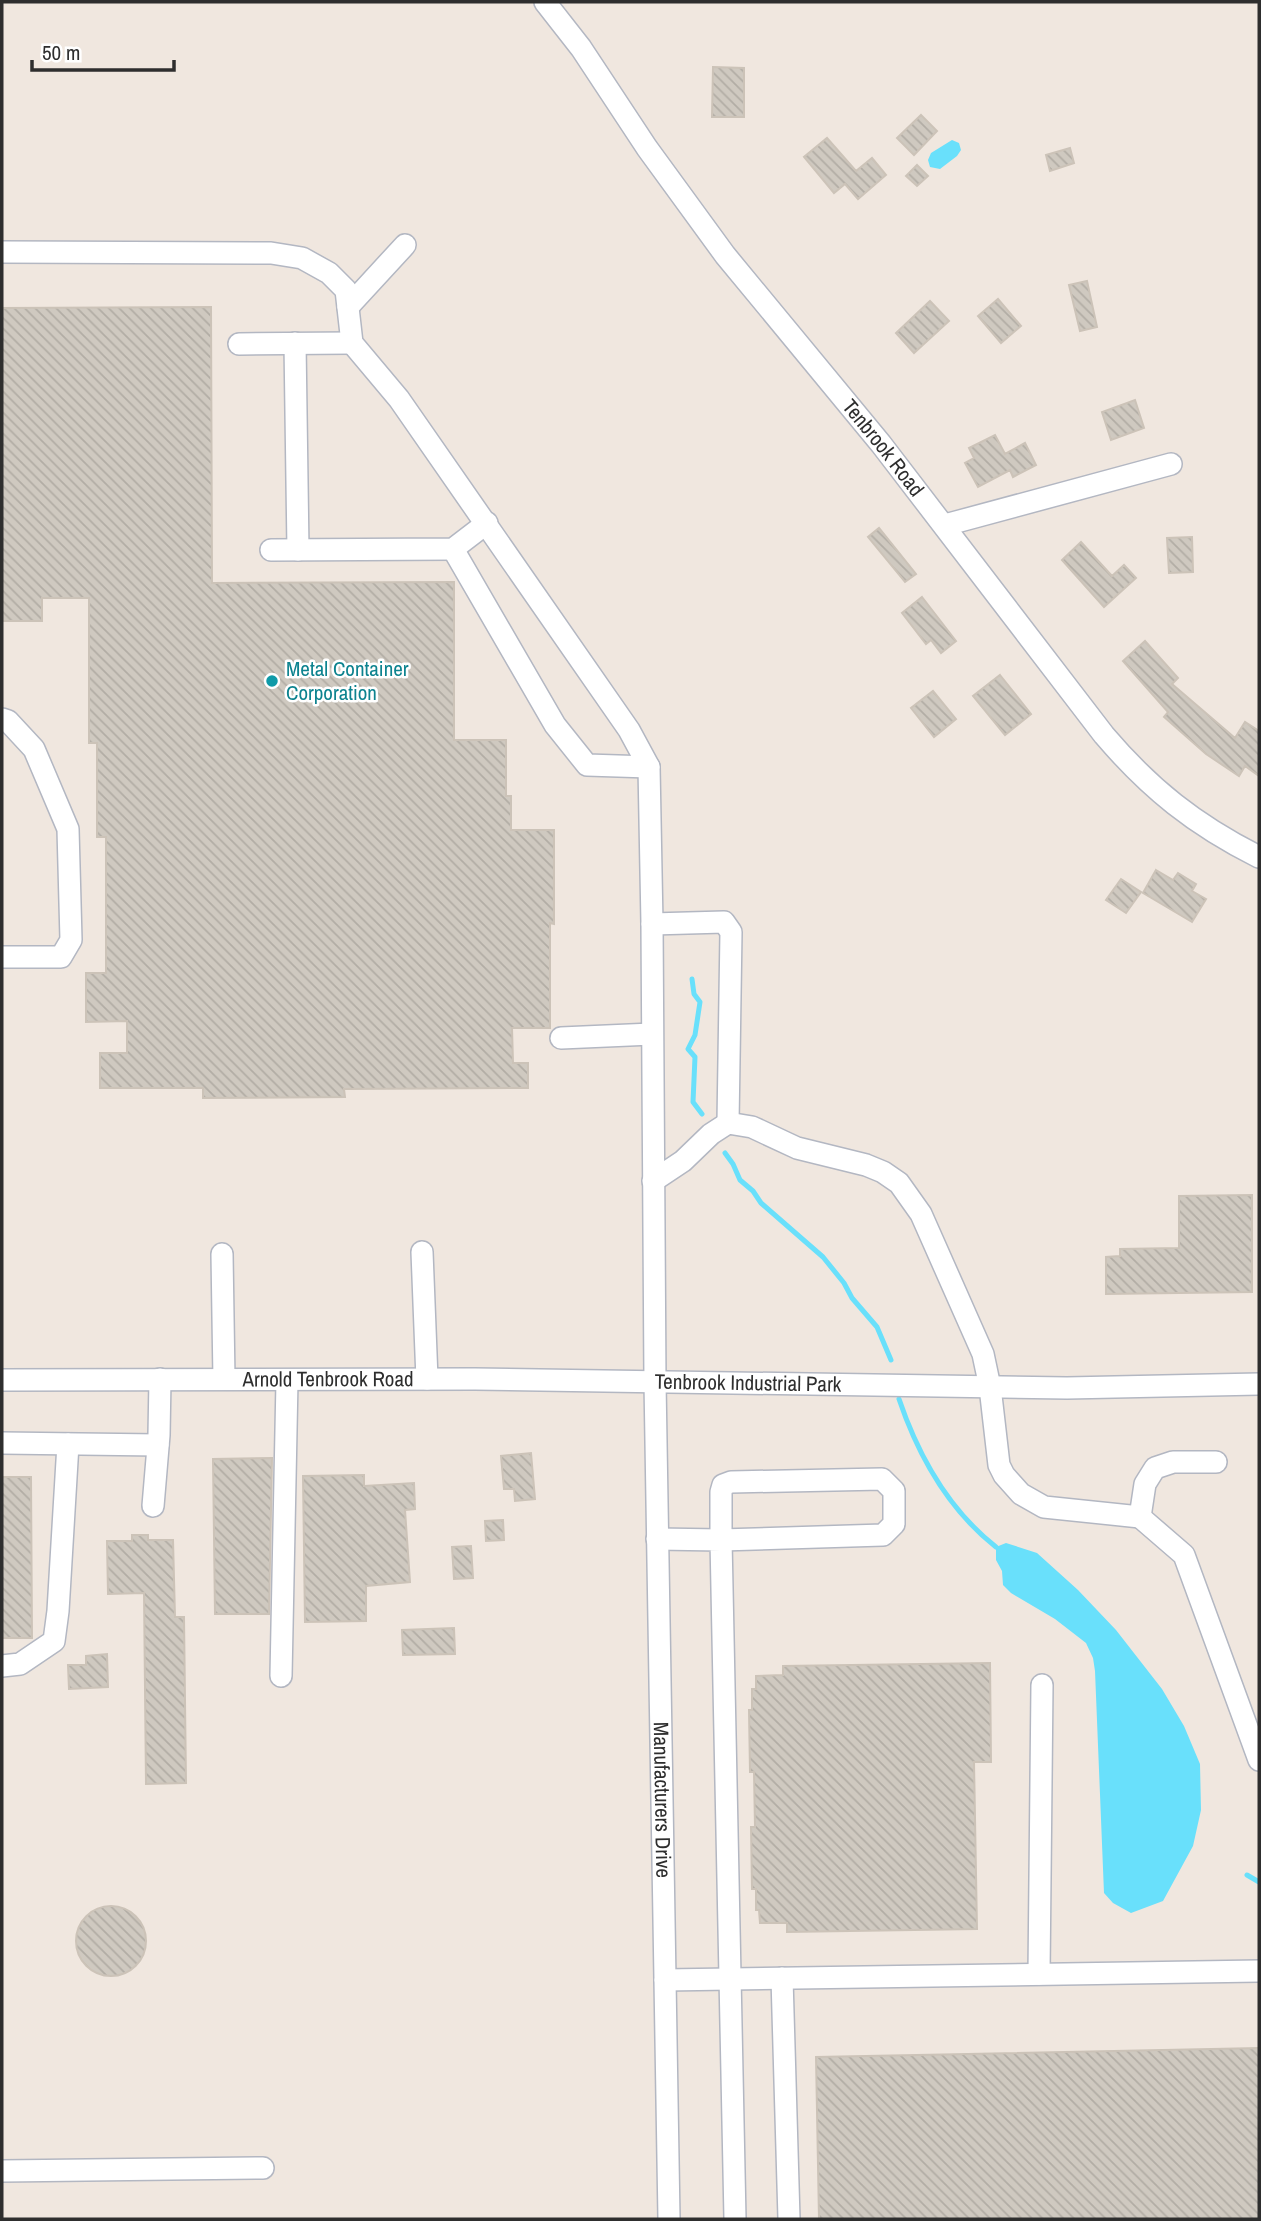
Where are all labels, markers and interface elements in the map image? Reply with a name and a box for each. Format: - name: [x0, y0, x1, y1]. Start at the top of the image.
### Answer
- scale bar: [32, 28, 173, 72]
- text: 50 m: [42, 38, 80, 67]
- street label: Tenbrook Road: [836, 393, 931, 502]
- place label: Metal Container Corporation: [286, 654, 409, 707]
- marker: Metal Container Corporation: [264, 673, 280, 689]
- street label: Arnold Tenbrook Road: [241, 1364, 414, 1393]
- street label: Tenbrook Industrial Park: [654, 1367, 842, 1399]
- street label: Manufacturers Drive: [647, 1722, 678, 1878]

